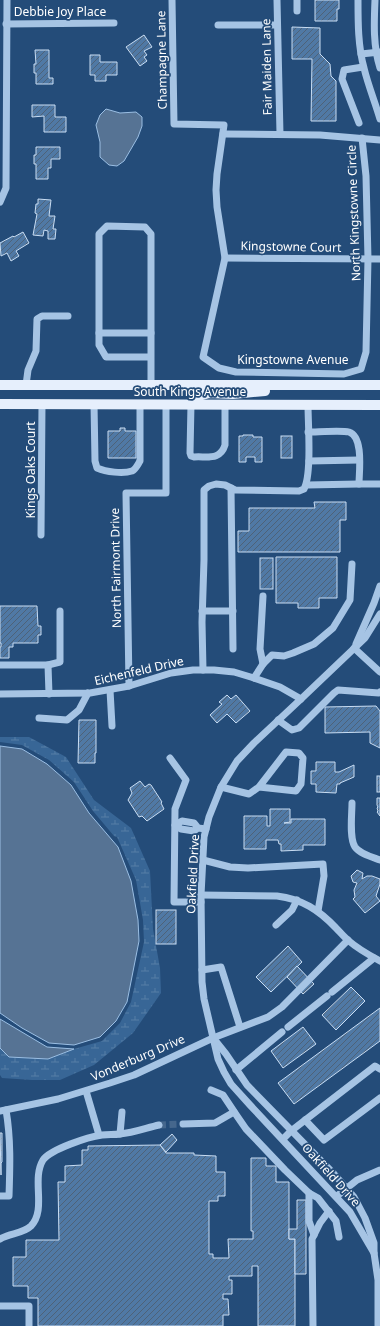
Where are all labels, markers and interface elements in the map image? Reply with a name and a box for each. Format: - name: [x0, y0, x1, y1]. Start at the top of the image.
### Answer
- street label: Debbie Joy Place: [14, 3, 106, 20]
- street label: Champagne Lane: [152, 10, 171, 110]
- street label: Fair Maiden Lane: [257, 18, 276, 116]
- street label: North Kingstowne Circle: [343, 144, 364, 281]
- street label: Kingstowne Court: [241, 237, 342, 256]
- street label: Kingstowne Avenue: [237, 351, 349, 368]
- street label: South Kings Avenue: [134, 383, 246, 400]
- street label: Kings Oaks Court: [22, 421, 39, 519]
- street label: North Fairmont Drive: [106, 508, 125, 628]
- street label: Eichenfeld Drive: [92, 652, 186, 689]
- street label: Oakfield Drive: [182, 833, 203, 914]
- street label: Vonderburg Drive: [88, 1030, 188, 1085]
- street label: Oakfield Drive: [298, 1139, 365, 1210]

